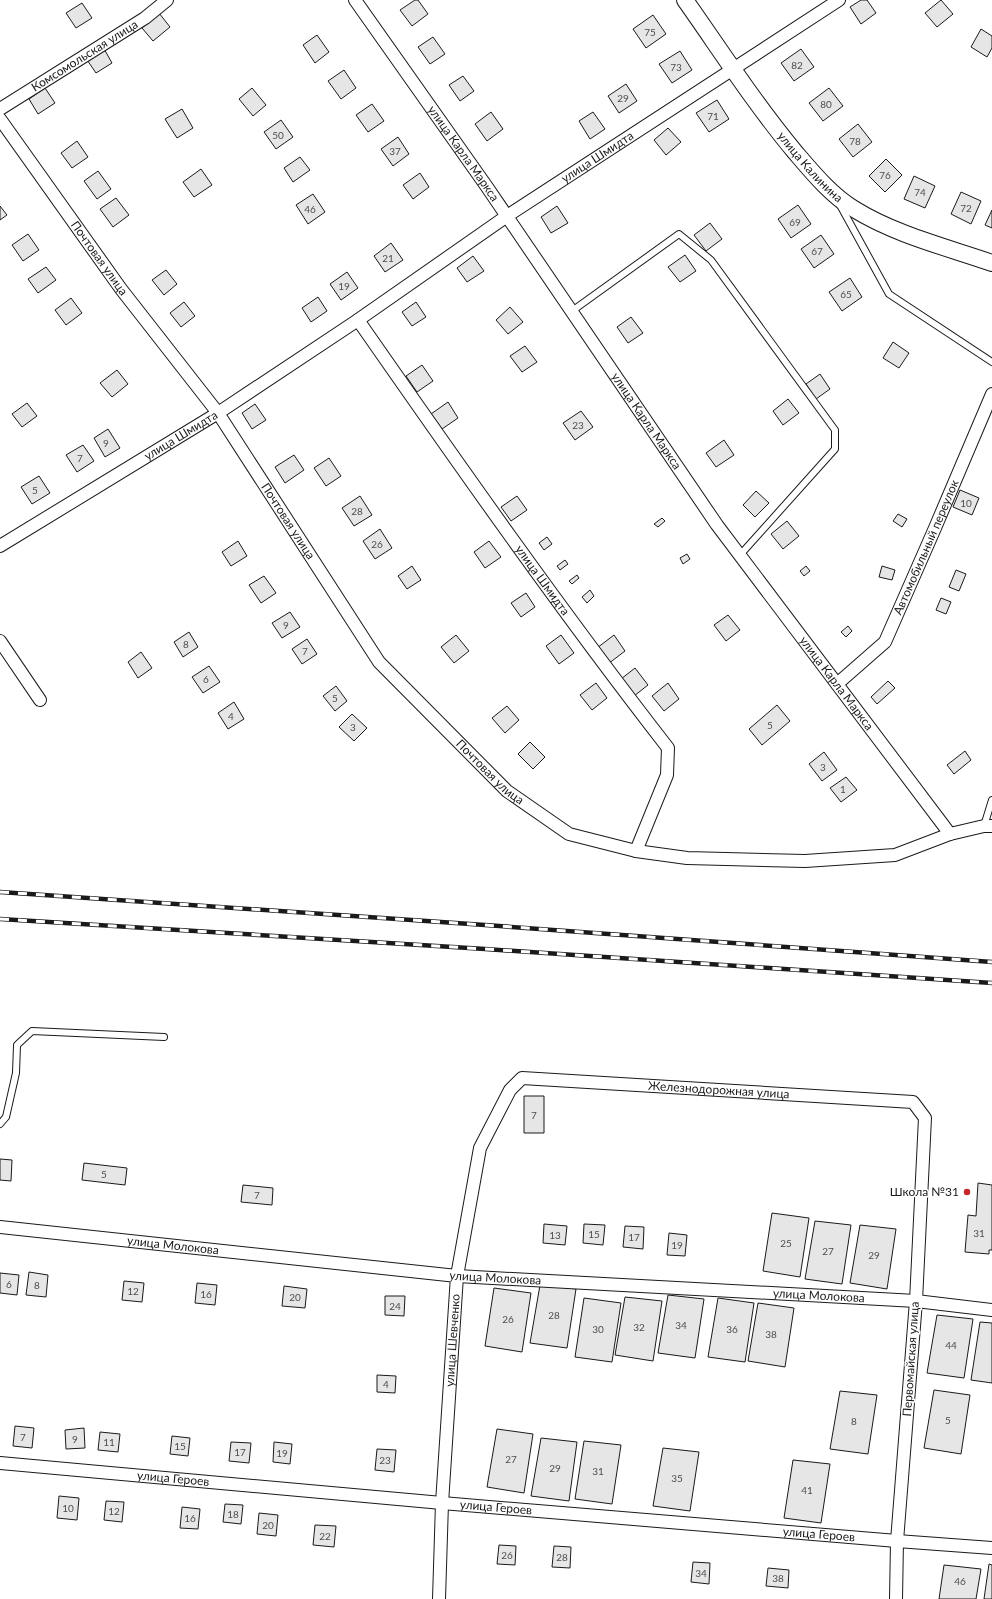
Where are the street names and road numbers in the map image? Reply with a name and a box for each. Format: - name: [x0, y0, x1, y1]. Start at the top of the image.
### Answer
- street label: Комсомольская улица: [28, 16, 141, 94]
- street label: улица Карла Маркса: [425, 102, 503, 204]
- street label: улица Шмидта: [558, 128, 636, 186]
- street label: улица Калинина: [775, 129, 846, 205]
- street label: Почтовая улица: [68, 218, 131, 298]
- street label: улица Карла Маркса: [608, 370, 685, 472]
- street label: улица Шмидта: [141, 407, 220, 463]
- street label: Автомобильный переулок: [890, 477, 962, 617]
- street label: Почтовая улица: [258, 480, 319, 562]
- street label: улица Шмидта: [512, 542, 573, 618]
- street label: улица Карла Маркса: [797, 633, 877, 733]
- street label: Почтовая улица: [453, 736, 527, 807]
- street label: Железнодорожная улица: [648, 1078, 790, 1101]
- street label: улица Молокова: [126, 1233, 220, 1257]
- street label: улица Молокова: [449, 1267, 542, 1288]
- street label: улица Молокова: [773, 1285, 865, 1305]
- street label: улица Шевченко: [442, 1293, 463, 1387]
- street label: Первомайская улица: [899, 1301, 922, 1417]
- street label: улица Героев: [137, 1467, 210, 1489]
- street label: улица Героев: [459, 1497, 533, 1518]
- street label: улица Героев: [782, 1523, 856, 1544]

